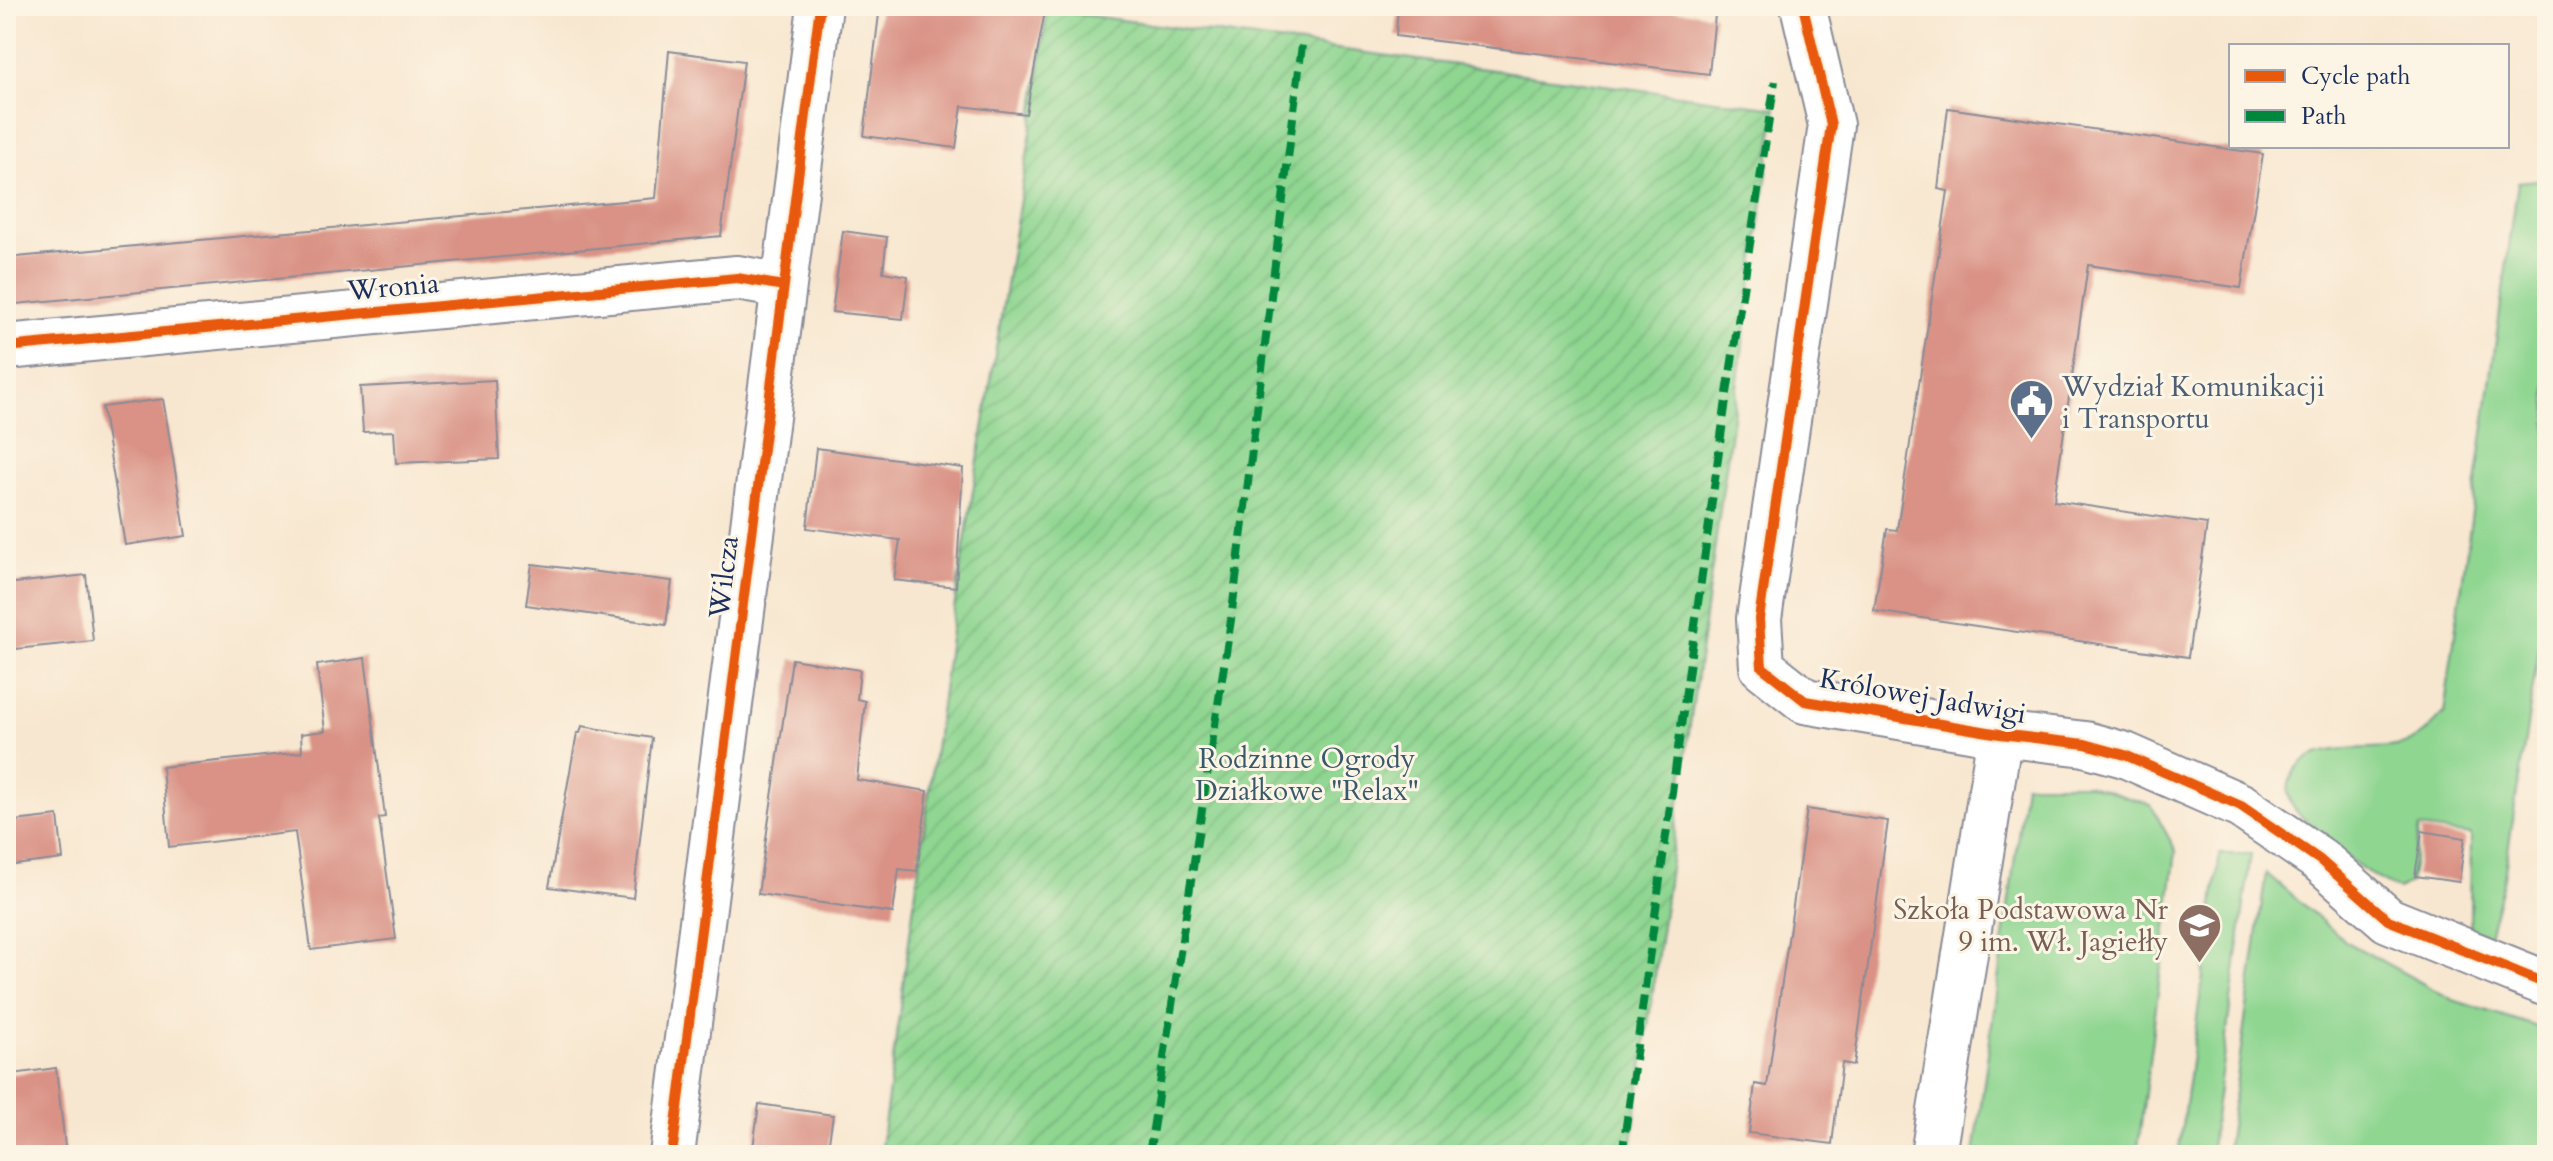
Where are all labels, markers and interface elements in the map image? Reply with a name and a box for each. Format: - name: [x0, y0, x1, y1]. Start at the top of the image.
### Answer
- legend: [2229, 44, 2509, 148]
- text: Cycle path: [2301, 60, 2410, 93]
- text: Path: [2301, 100, 2346, 133]
- street label: Wronia: [345, 264, 441, 310]
- place label: Wydział Komunikacji i Transportu: [2061, 368, 2325, 438]
- public building icon: Wydział Komunikacji i Transportu: [2007, 378, 2055, 441]
- street label: Wilcza: [700, 533, 748, 622]
- street label: Królowej Jadwigi: [1816, 659, 2029, 733]
- park label: Rodzinne Ogrody Działkowe "Relax": [1195, 740, 1419, 810]
- place label: Szkoła Podstawowa Nr 9 im. Wł. Jagiełły: [1893, 891, 2169, 961]
- school or university icon: Szkoła Podstawowa Nr 9 im. Wł. Jagiełły: [2175, 901, 2223, 964]

